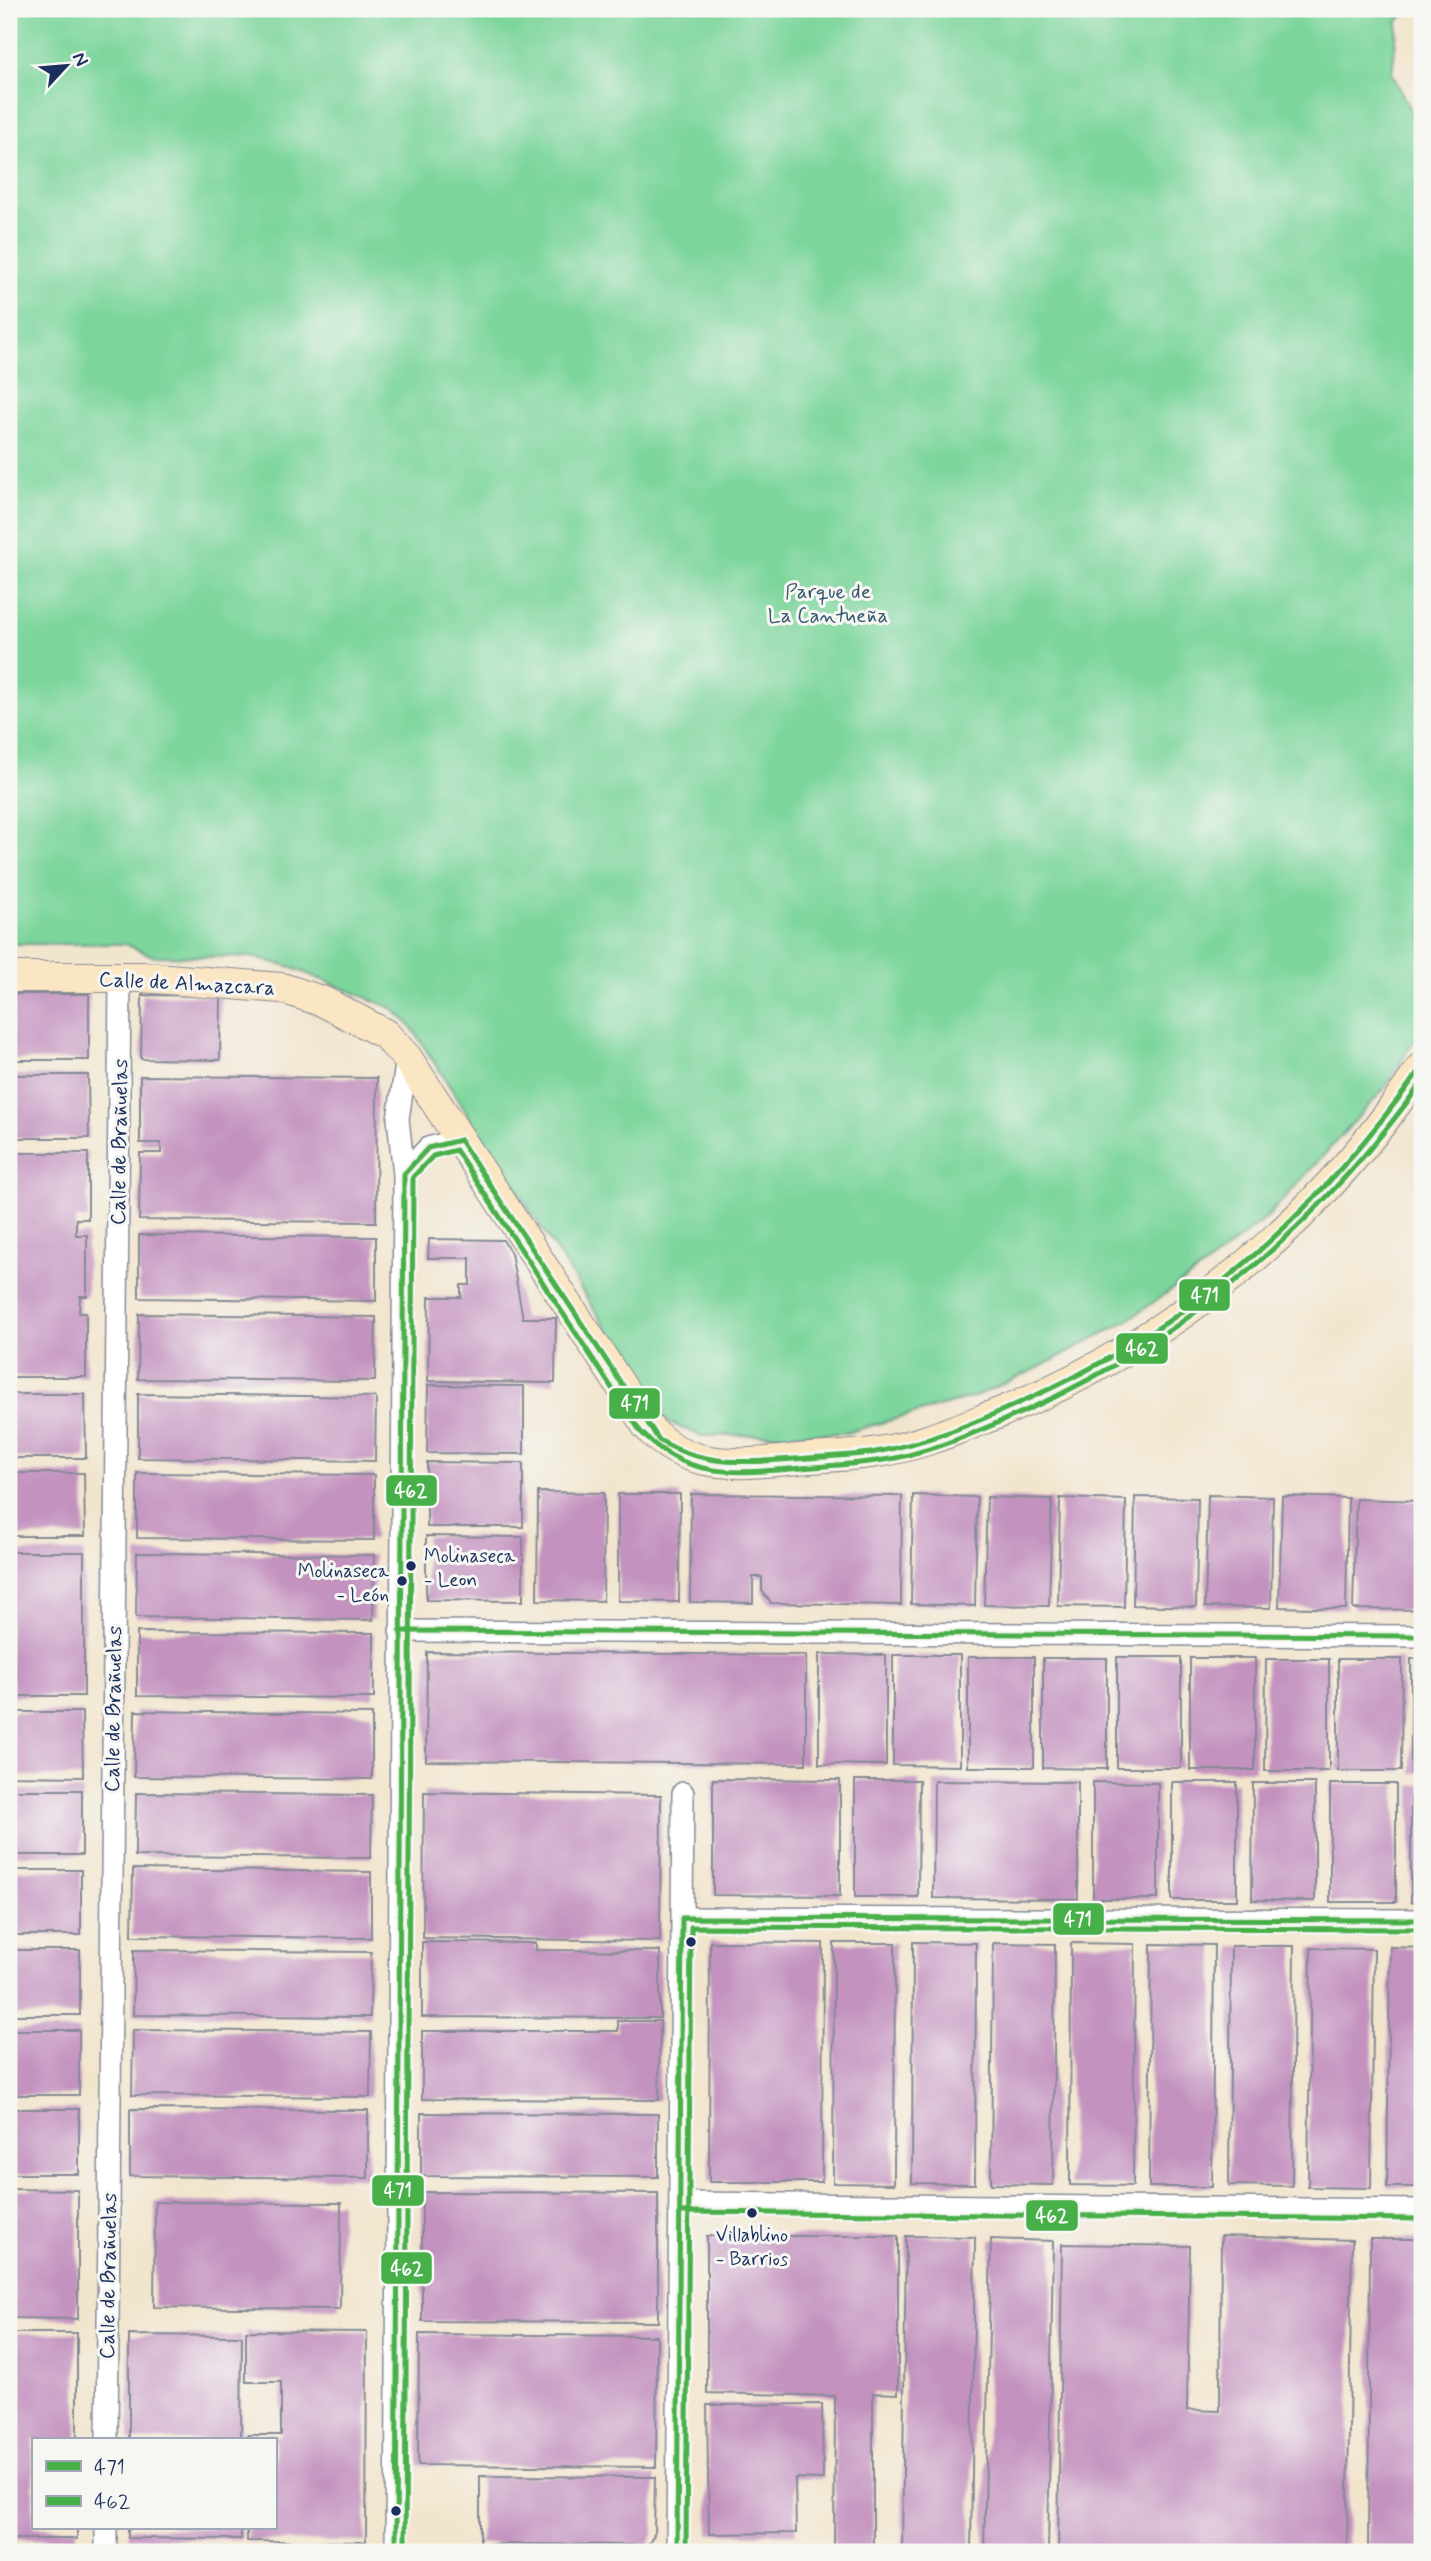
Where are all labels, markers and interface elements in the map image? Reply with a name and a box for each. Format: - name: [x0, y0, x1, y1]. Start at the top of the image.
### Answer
- north arrow: [32, 32, 102, 102]
- text: N: [66, 48, 94, 70]
- park label: Parque de La Cantueña: [768, 578, 888, 630]
- street label: Calle de Almazcara: [98, 965, 276, 1003]
- street label: Calle de Brañuelas: [105, 1059, 135, 1226]
- line badge: 471: [1178, 1278, 1231, 1312]
- text: 471: [1191, 1284, 1219, 1309]
- line badge: 462: [1115, 1332, 1169, 1365]
- text: 462: [1126, 1337, 1159, 1362]
- line badge: 471: [608, 1387, 661, 1420]
- text: 471: [621, 1392, 649, 1417]
- line badge: 462: [385, 1474, 438, 1507]
- text: 462: [395, 1479, 428, 1504]
- place label: Molinaseca - Leon: [424, 1544, 516, 1593]
- place label: Molinaseca - León: [298, 1559, 390, 1608]
- marker: Molinaseca - Leon: [404, 1559, 418, 1573]
- marker: Molinaseca - León: [395, 1574, 409, 1588]
- street label: Calle de Brañuelas: [99, 1626, 129, 1793]
- line badge: 471: [1052, 1902, 1105, 1936]
- text: 471: [1064, 1908, 1092, 1933]
- unlabelled marker: [684, 1935, 698, 1949]
- line badge: 471: [371, 2174, 425, 2207]
- text: 471: [384, 2179, 412, 2204]
- street label: Calle de Brañuelas: [94, 2193, 124, 2360]
- line badge: 462: [1025, 2199, 1079, 2232]
- text: 462: [1036, 2204, 1069, 2229]
- marker: Villablino - Barrios: [745, 2206, 759, 2220]
- place label: Villablino - Barrios: [716, 2223, 789, 2272]
- line badge: 462: [380, 2251, 433, 2285]
- text: 462: [391, 2257, 424, 2282]
- legend: [32, 2438, 276, 2530]
- text: 471: [94, 2454, 125, 2482]
- text: 462: [94, 2488, 130, 2516]
- unlabelled marker: [389, 2504, 403, 2518]

